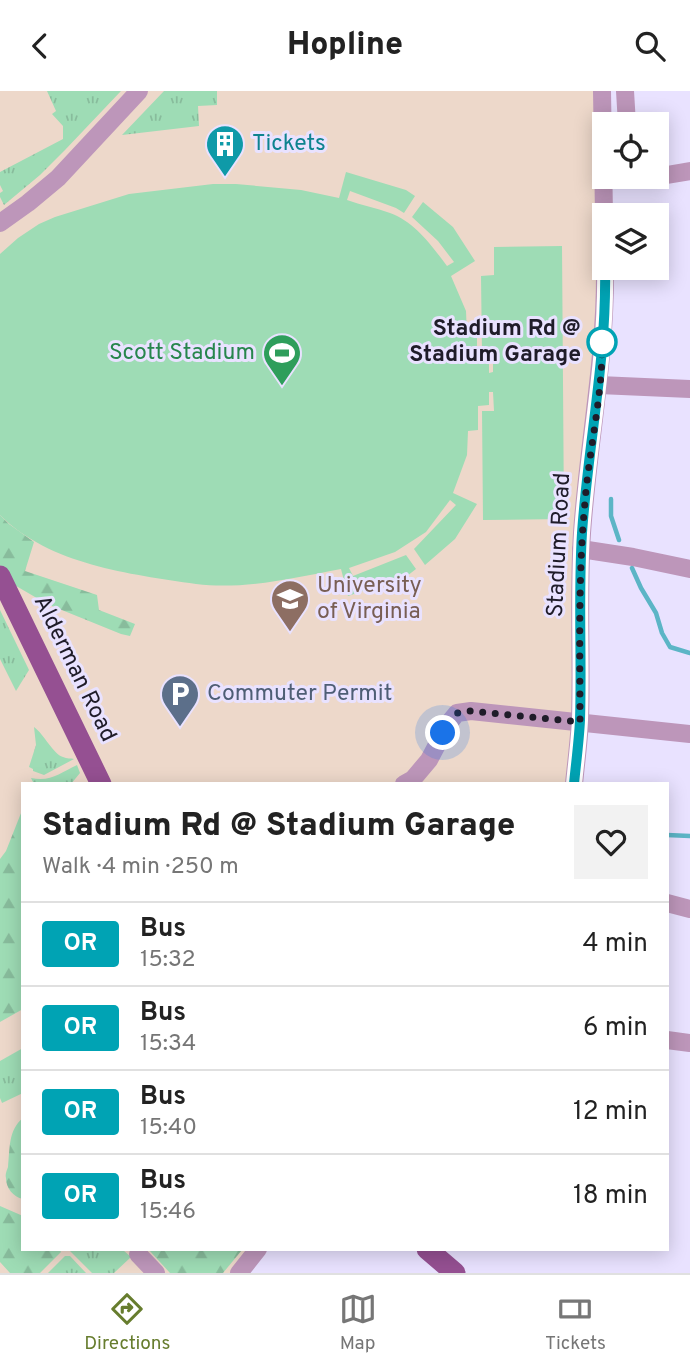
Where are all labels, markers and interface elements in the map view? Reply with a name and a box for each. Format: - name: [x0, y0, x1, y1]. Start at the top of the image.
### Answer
- text: Hopline: [287, 26, 403, 66]
- icon: back: [21, 27, 59, 65]
- icon: search: [631, 27, 669, 65]
- map controls: [592, 112, 669, 280]
- button: locate: [592, 112, 669, 189]
- building icon: Tickets: [204, 123, 246, 178]
- place label: Tickets: [252, 130, 326, 159]
- button: layers: [592, 203, 669, 280]
- place label: Stadium Rd @ Stadium Garage: [409, 315, 581, 370]
- marker: Stadium Rd @ Stadium Garage: [587, 327, 617, 357]
- sports icon: Scott Stadium: [261, 332, 303, 387]
- place label: Scott Stadium: [109, 339, 255, 368]
- street label: Stadium Road: [542, 472, 578, 618]
- place label: University of Virginia: [317, 572, 422, 627]
- school or university icon: University of Virginia: [269, 578, 311, 633]
- street label: Alderman Road: [26, 591, 122, 747]
- parking icon: Commuter Permit: [159, 673, 201, 728]
- place label: Commuter Permit: [207, 680, 392, 709]
- your location: [425, 715, 460, 750]
- button: heart: [574, 805, 648, 879]
- text: Stadium Rd @ Stadium Garage: [42, 806, 515, 848]
- text: Walk · 4 min · 250 m: [42, 853, 239, 882]
- text: Bus: [140, 913, 186, 946]
- text: 4 min: [582, 928, 648, 961]
- text: OR: [64, 929, 97, 959]
- text: 15:32: [140, 946, 196, 975]
- text: Bus: [140, 997, 186, 1030]
- text: 6 min: [583, 1012, 648, 1045]
- text: OR: [64, 1013, 97, 1043]
- text: 15:34: [140, 1030, 196, 1059]
- text: Bus: [140, 1081, 186, 1114]
- text: 12 min: [573, 1096, 648, 1129]
- text: OR: [64, 1097, 97, 1127]
- text: 15:40: [140, 1114, 197, 1143]
- text: Bus: [140, 1165, 186, 1198]
- text: 18 min: [573, 1180, 648, 1213]
- text: OR: [64, 1181, 97, 1211]
- text: 15:46: [140, 1198, 196, 1227]
- tab: Directions: [84, 1290, 170, 1356]
- tab: Map: [339, 1290, 377, 1356]
- tab: Tickets: [545, 1290, 606, 1356]

